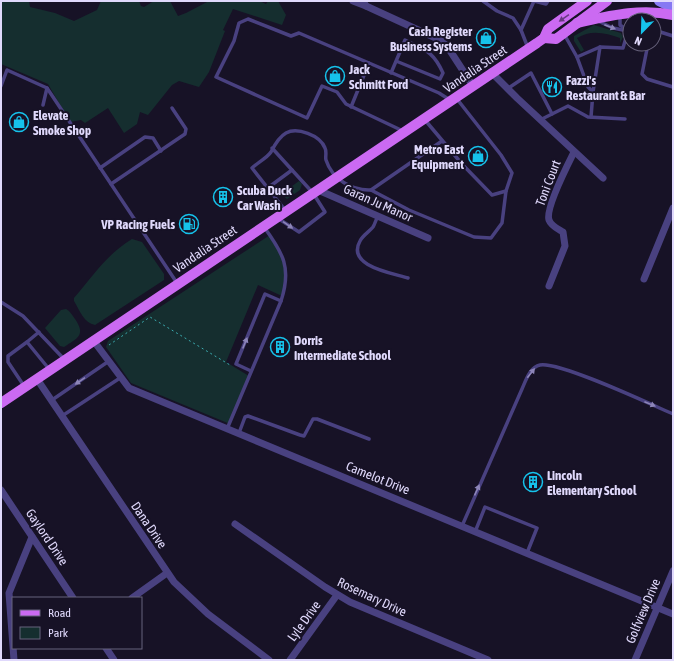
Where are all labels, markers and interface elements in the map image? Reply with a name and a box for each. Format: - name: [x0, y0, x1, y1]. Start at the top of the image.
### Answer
- north arrow: [622, 12, 662, 52]
- one-way arrow: [558, 14, 569, 22]
- place label: Cash Register Business Systems: [390, 24, 473, 54]
- one-way arrow: [605, 24, 617, 30]
- shop icon: Cash Register Business Systems: [475, 27, 497, 49]
- text: N: [633, 34, 643, 48]
- street label: Vandalia Street: [440, 42, 510, 96]
- place label: Jack Schmitt Ford: [348, 62, 408, 92]
- shop icon: Jack Schmitt Ford: [324, 65, 346, 87]
- place label: Fazzi's Restaurant & Bar: [566, 73, 646, 103]
- restaurant icon: Fazzi's Restaurant & Bar: [541, 76, 563, 98]
- place label: Elevate Smoke Shop: [33, 108, 91, 138]
- shop icon: Elevate Smoke Shop: [8, 111, 30, 133]
- place label: Metro East Equipment: [412, 142, 464, 172]
- shop icon: Metro East Equipment: [467, 145, 489, 167]
- street label: Toni Court: [532, 158, 564, 208]
- street label: Garan Ju Manor: [341, 181, 415, 225]
- place label: Scuba Duck Car Wash: [237, 183, 292, 213]
- building icon: Scuba Duck Car Wash: [212, 186, 234, 208]
- fuel station icon: VP Racing Fuels: [178, 213, 200, 235]
- place label: VP Racing Fuels: [100, 217, 175, 232]
- one-way arrow: [283, 221, 293, 229]
- street label: Vandalia Street: [170, 222, 240, 276]
- place label: Dorris Intermediate School: [294, 333, 391, 363]
- building icon: Dorris Intermediate School: [269, 336, 291, 358]
- one-way arrow: [242, 337, 248, 349]
- one-way arrow: [527, 367, 535, 378]
- one-way arrow: [75, 377, 85, 385]
- one-way arrow: [645, 402, 657, 408]
- street label: Camelot Drive: [344, 458, 412, 498]
- place label: Lincoln Elementary School: [547, 468, 637, 498]
- building icon: Lincoln Elementary School: [522, 471, 544, 493]
- one-way arrow: [474, 485, 480, 496]
- street label: Dana Drive: [128, 499, 170, 551]
- street label: Gaylord Drive: [23, 506, 71, 568]
- street label: Rosemary Drive: [335, 574, 409, 620]
- street label: Golfview Drive: [623, 576, 663, 646]
- legend: [12, 597, 142, 649]
- street label: Lyle Drive: [284, 598, 324, 644]
- text: Road: [48, 606, 71, 620]
- text: Park: [48, 626, 69, 640]

